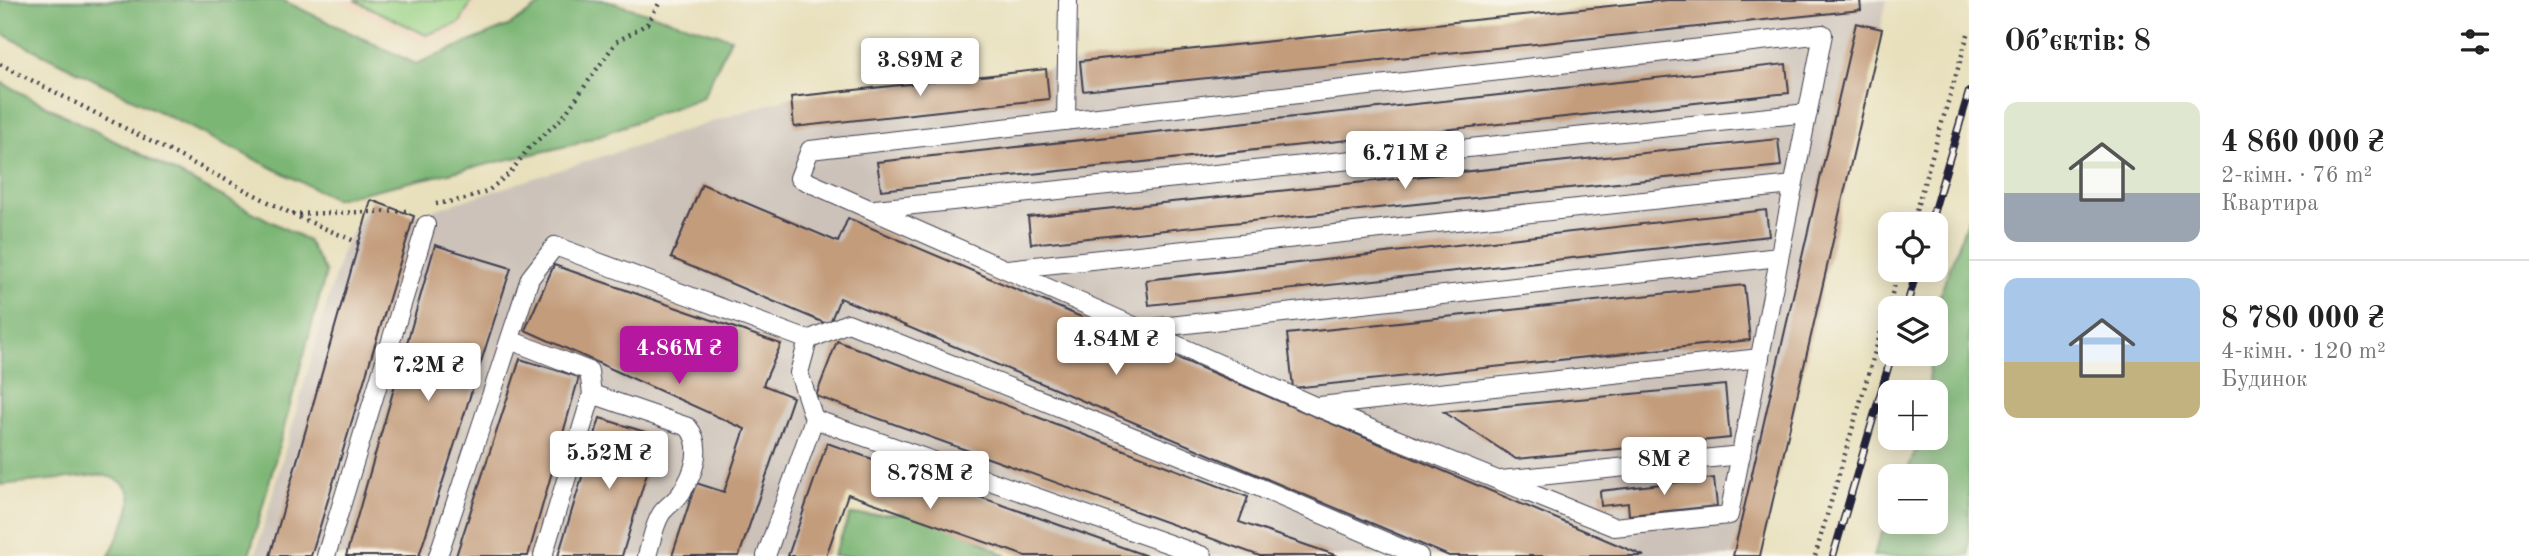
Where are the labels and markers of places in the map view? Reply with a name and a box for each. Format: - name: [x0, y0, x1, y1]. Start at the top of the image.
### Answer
- pin: 3.89M ₴: [855, 38, 985, 98]
- pin: 6.71M ₴: [1340, 132, 1470, 191]
- pin: 4.84M ₴: [1051, 318, 1181, 377]
- pin: 4.86M ₴: [614, 326, 744, 386]
- pin: 7.2M ₴: [371, 344, 485, 403]
- pin: 5.52M ₴: [544, 432, 674, 491]
- pin: 8M ₴: [1623, 438, 1705, 497]
- pin: 8.78M ₴: [865, 452, 995, 511]

